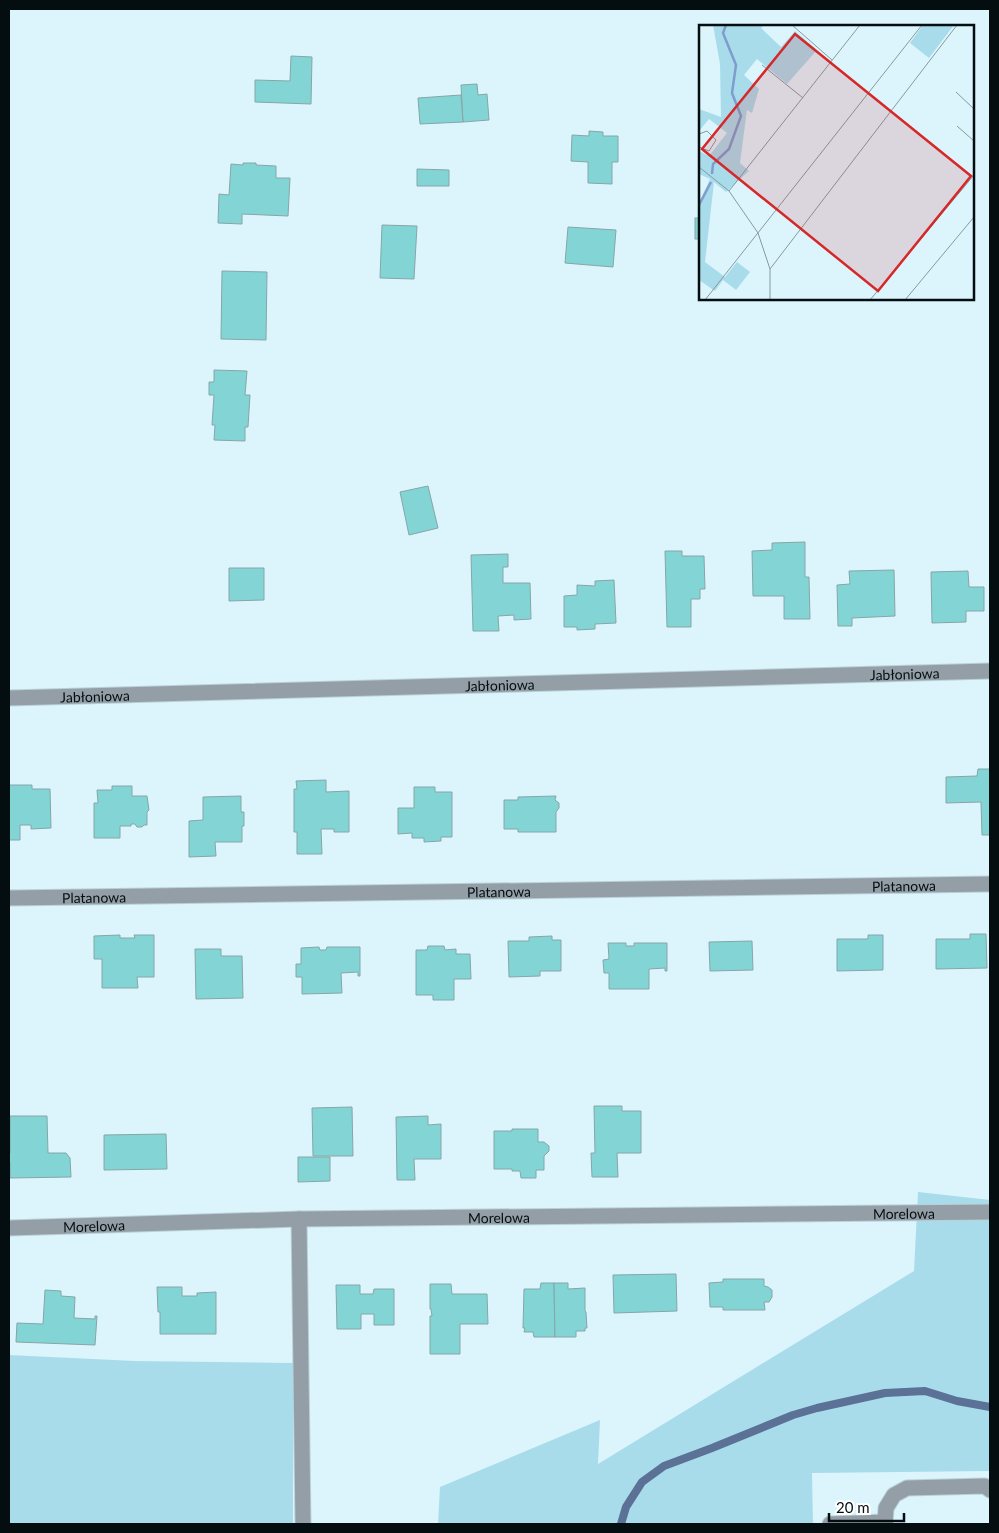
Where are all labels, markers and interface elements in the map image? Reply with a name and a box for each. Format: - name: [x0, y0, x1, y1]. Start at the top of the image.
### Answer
- inset map: [699, 25, 974, 300]
- street label: Jabłoniowa: [870, 664, 940, 683]
- street label: Jabłoniowa: [465, 675, 535, 694]
- street label: Jabłoniowa: [60, 686, 130, 705]
- street label: Platanowa: [872, 876, 936, 894]
- street label: Platanowa: [467, 882, 531, 900]
- street label: Platanowa: [62, 888, 126, 906]
- street label: Morelowa: [873, 1204, 935, 1222]
- street label: Morelowa: [468, 1208, 530, 1226]
- street label: Morelowa: [63, 1216, 125, 1235]
- scale bar: [829, 1490, 904, 1522]
- text: 20 m: [836, 1498, 870, 1516]

